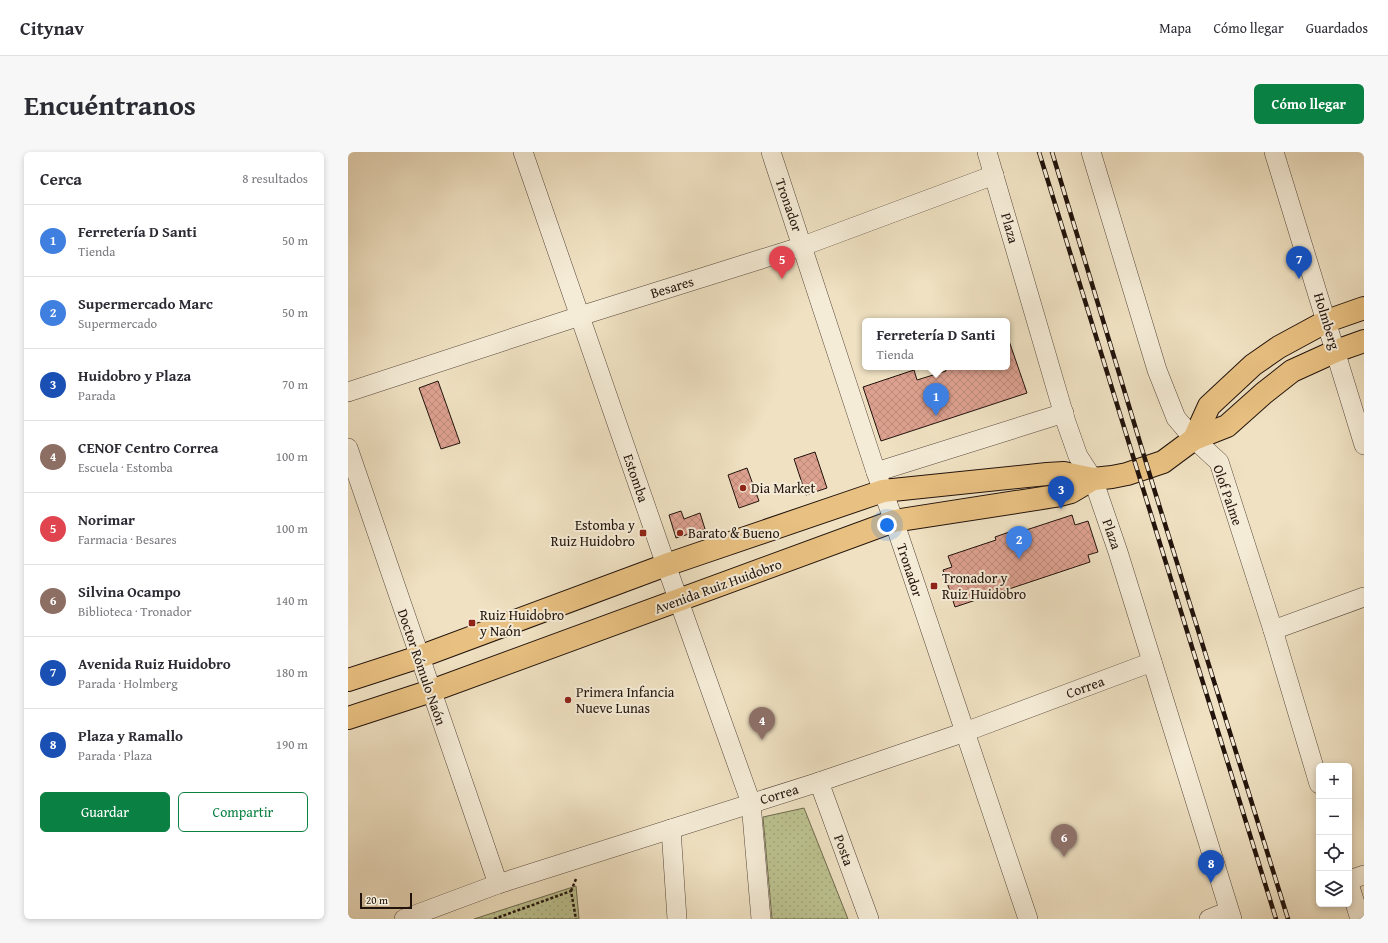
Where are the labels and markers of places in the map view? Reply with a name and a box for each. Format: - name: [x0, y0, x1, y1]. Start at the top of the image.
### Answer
- pin: 5: [769, 246, 795, 279]
- pin: 7: [1286, 246, 1312, 279]
- pin: 1: [923, 383, 949, 416]
- pin: 3: [1048, 476, 1074, 509]
- place label: Dia Market: [751, 478, 815, 498]
- marker: Dia Market: [738, 483, 748, 493]
- place label: Estomba y Ruiz Huidobro: [551, 515, 635, 551]
- place label: Barato & Bueno: [688, 523, 780, 543]
- pin: 2: [1006, 526, 1032, 559]
- marker: Estomba y Ruiz Huidobro: [638, 528, 648, 538]
- marker: Barato & Bueno: [675, 528, 685, 538]
- place label: Tronador y Ruiz Huidobro: [942, 568, 1026, 604]
- marker: Tronador y Ruiz Huidobro: [929, 581, 939, 591]
- place label: Ruiz Huidobro y Naón: [479, 605, 564, 641]
- marker: Ruiz Huidobro y Naón: [467, 618, 477, 628]
- place label: Primera Infancia Nueve Lunas: [576, 682, 675, 718]
- marker: Primera Infancia Nueve Lunas: [563, 695, 573, 705]
- pin: 4: [749, 707, 775, 740]
- pin: 6: [1051, 824, 1077, 857]
- pin: 8: [1198, 850, 1224, 883]

